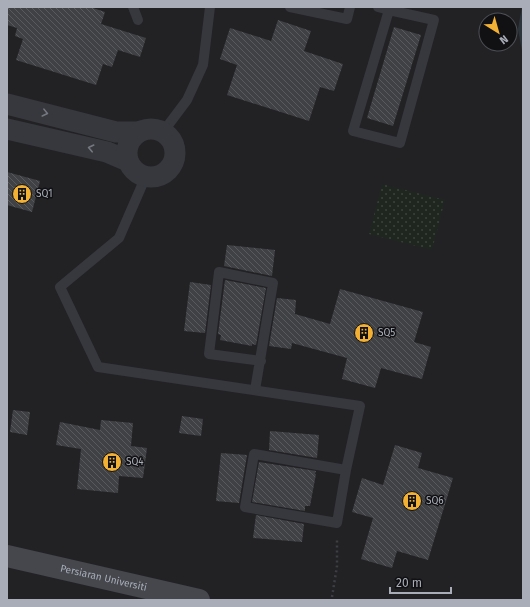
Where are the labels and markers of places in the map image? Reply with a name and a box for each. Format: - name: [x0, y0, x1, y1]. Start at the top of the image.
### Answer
- building icon: SQ1: [11, 183, 33, 205]
- place label: SQ1: [36, 188, 53, 200]
- building icon: SQ5: [353, 322, 375, 344]
- place label: SQ5: [378, 327, 395, 339]
- building icon: SQ4: [101, 451, 123, 473]
- place label: SQ4: [126, 456, 144, 468]
- building icon: SQ6: [401, 490, 423, 512]
- place label: SQ6: [426, 495, 444, 507]

